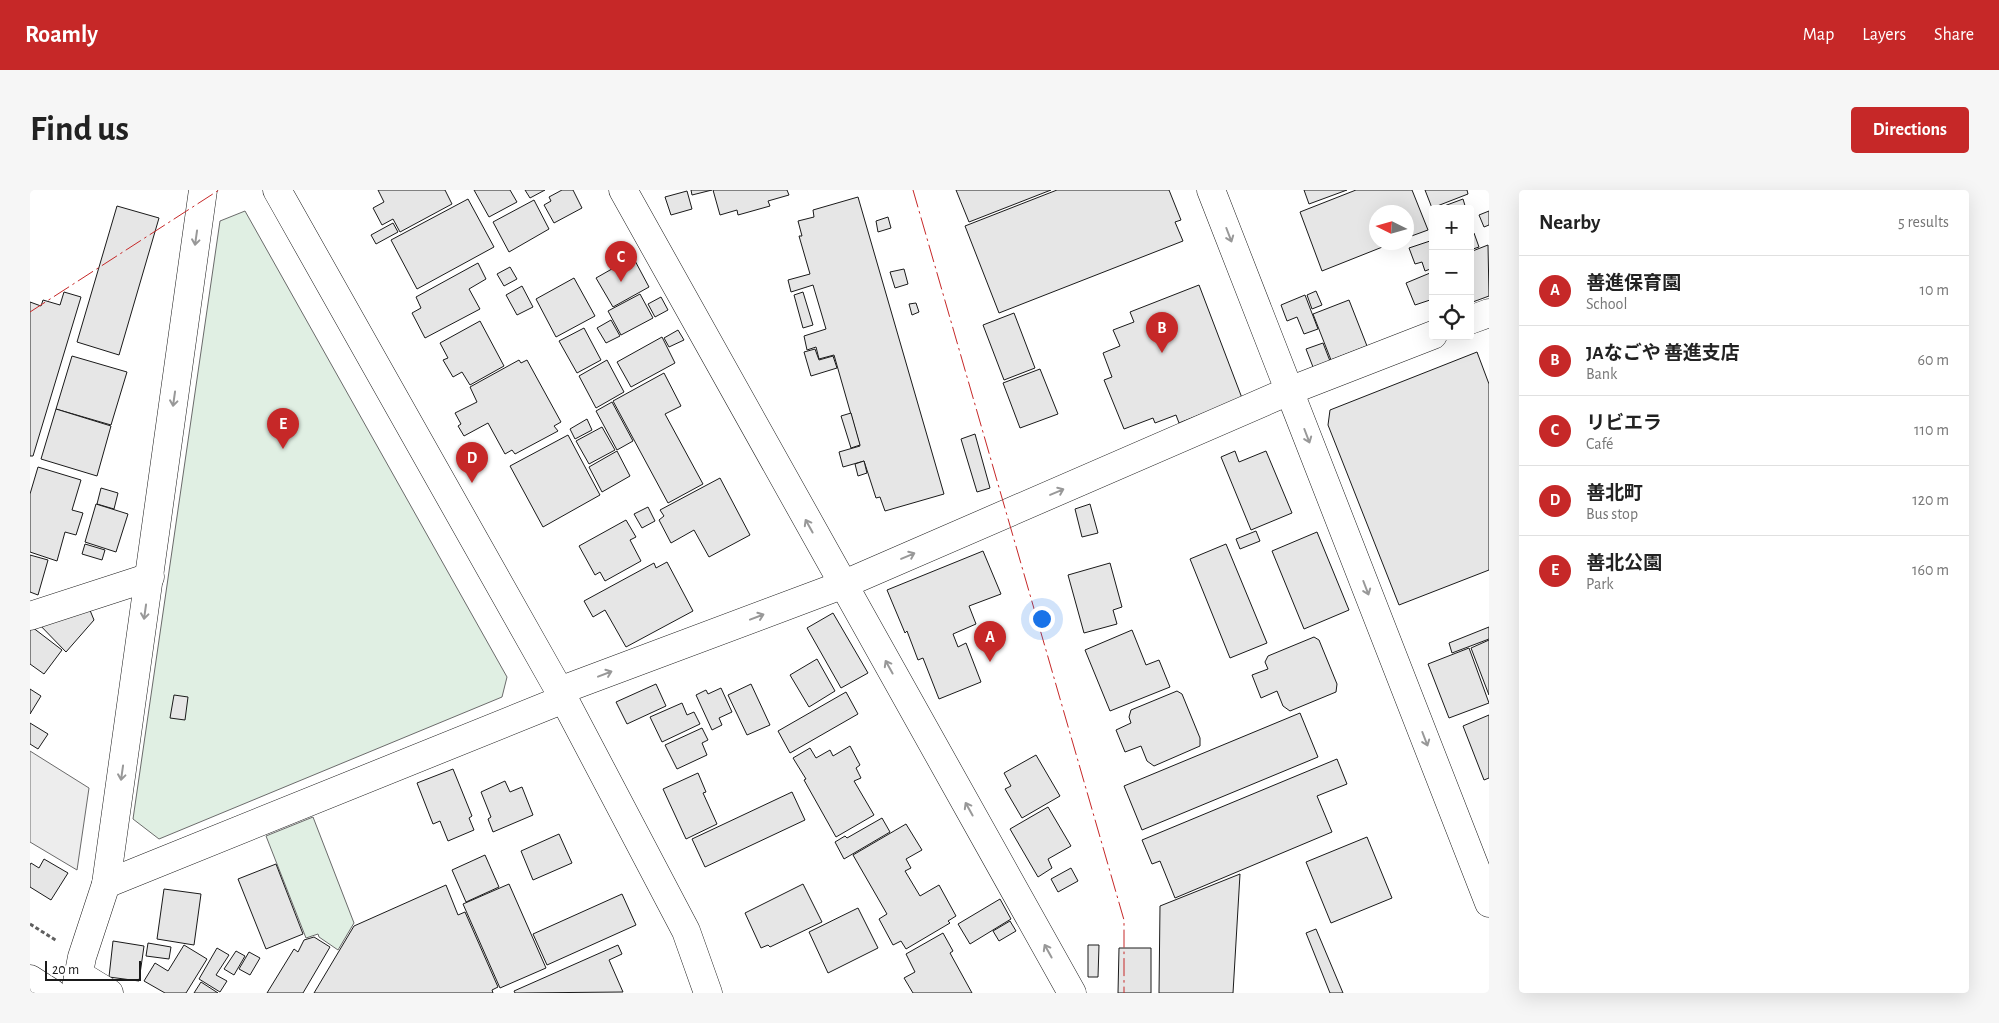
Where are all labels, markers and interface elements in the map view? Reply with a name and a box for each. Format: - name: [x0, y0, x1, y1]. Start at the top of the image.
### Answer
- text: Roamly: [25, 23, 98, 47]
- text: Map: [1803, 26, 1834, 44]
- text: Layers: [1862, 26, 1906, 44]
- text: Share: [1934, 26, 1974, 44]
- button: Directions: [1851, 107, 1969, 153]
- text: Find us: [30, 112, 129, 147]
- north arrow: [1369, 205, 1414, 250]
- map controls: [1429, 205, 1474, 340]
- button: +: [1429, 205, 1474, 250]
- text: Nearby: [1539, 212, 1600, 233]
- text: 5 results: [1898, 214, 1949, 230]
- one-way arrow: [1225, 228, 1234, 243]
- one-way arrow: [191, 230, 201, 246]
- pin: C: [605, 241, 637, 282]
- button: −: [1429, 250, 1474, 295]
- text: 善進保育園: [1586, 274, 1681, 293]
- text: A: [1550, 282, 1560, 298]
- text: 10 m: [1920, 282, 1949, 298]
- button: locate: [1429, 295, 1474, 340]
- text: School: [1586, 296, 1627, 312]
- pin: B: [1146, 312, 1178, 353]
- text: JAなごや 善進支店: [1586, 344, 1740, 363]
- text: B: [1550, 352, 1560, 368]
- text: 60 m: [1918, 352, 1949, 368]
- text: Bank: [1586, 366, 1617, 382]
- one-way arrow: [169, 391, 179, 407]
- pin: E: [267, 408, 299, 449]
- text: リビエラ: [1586, 414, 1662, 433]
- text: C: [1551, 422, 1559, 438]
- text: 110 m: [1914, 422, 1949, 438]
- one-way arrow: [1303, 428, 1312, 443]
- text: Café: [1586, 436, 1614, 452]
- pin: D: [456, 442, 488, 483]
- text: 善北町: [1586, 484, 1643, 503]
- one-way arrow: [1049, 486, 1064, 496]
- text: D: [1550, 492, 1560, 508]
- text: 120 m: [1912, 492, 1949, 508]
- text: Bus stop: [1586, 506, 1638, 522]
- one-way arrow: [804, 519, 814, 533]
- one-way arrow: [900, 551, 915, 561]
- text: 善北公園: [1586, 554, 1662, 573]
- text: E: [1551, 562, 1559, 578]
- text: 160 m: [1912, 562, 1949, 578]
- text: Park: [1586, 576, 1614, 592]
- one-way arrow: [1362, 580, 1371, 595]
- one-way arrow: [139, 604, 149, 620]
- your location: [1029, 606, 1055, 632]
- one-way arrow: [749, 612, 764, 621]
- pin: A: [974, 621, 1006, 662]
- one-way arrow: [883, 661, 893, 675]
- one-way arrow: [597, 669, 612, 678]
- one-way arrow: [1421, 731, 1430, 746]
- one-way arrow: [116, 765, 126, 781]
- one-way arrow: [963, 802, 973, 817]
- one-way arrow: [1043, 944, 1053, 958]
- scale bar: [45, 958, 141, 981]
- text: 20 m: [52, 963, 79, 977]

